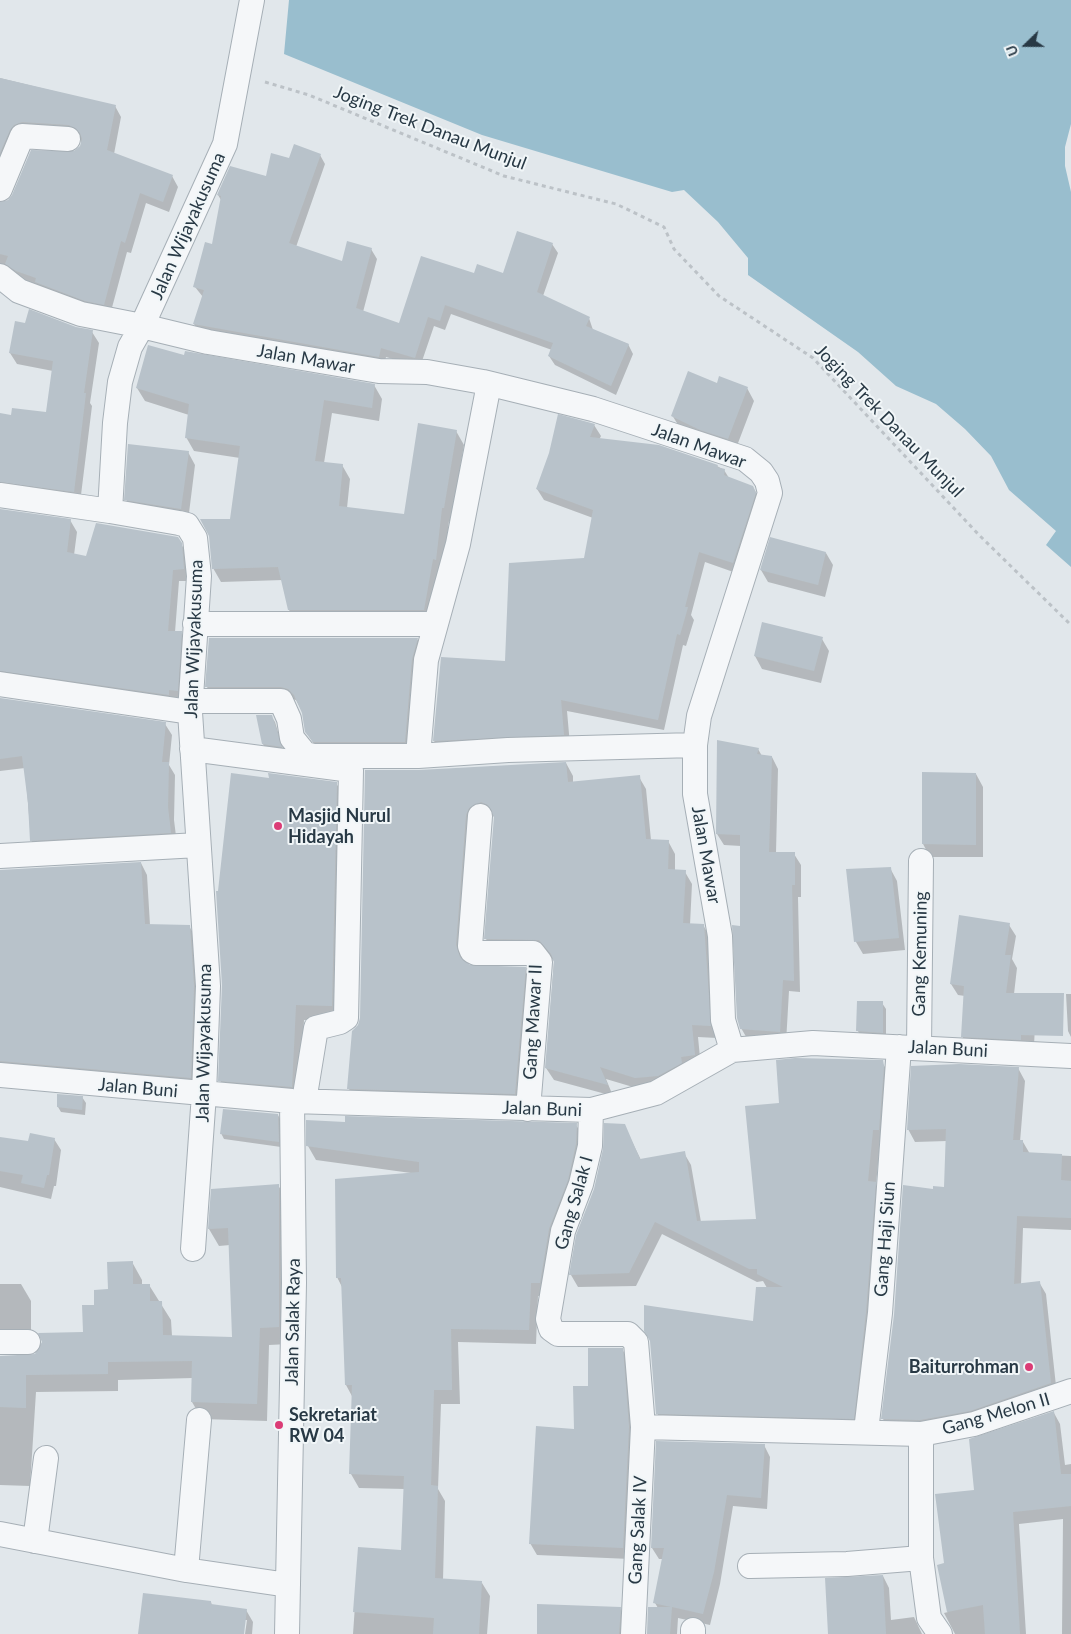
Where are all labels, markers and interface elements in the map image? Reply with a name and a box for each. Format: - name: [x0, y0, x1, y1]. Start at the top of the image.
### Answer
- north arrow: [1001, 20, 1051, 70]
- text: U: [1002, 43, 1021, 59]
- street label: Joging Trek Danau Munjul: [331, 81, 529, 175]
- street label: Jalan Wijayakusuma: [146, 149, 230, 303]
- street label: Jalan Mawar: [255, 340, 357, 378]
- street label: Joging Trek Danau Munjul: [810, 340, 968, 502]
- street label: Jalan Mawar: [649, 419, 749, 473]
- street label: Jalan Wijayakusuma: [180, 559, 208, 719]
- street label: Jalan Mawar: [687, 804, 725, 906]
- place label: Masjid Nurul Hidayah: [288, 805, 391, 848]
- marker: Masjid Nurul Hidayah: [272, 820, 284, 832]
- street label: Gang Kemuning: [908, 891, 932, 1017]
- street label: Jalan Wijayakusuma: [192, 963, 216, 1123]
- street label: Gang Mawar II: [519, 964, 547, 1080]
- street label: Jalan Buni: [908, 1036, 988, 1062]
- street label: Jalan Buni: [97, 1074, 179, 1102]
- street label: Jalan Buni: [502, 1097, 582, 1121]
- street label: Gang Salak I: [550, 1154, 598, 1252]
- street label: Gang Haji Siun: [870, 1180, 900, 1298]
- street label: Jalan Salak Raya: [281, 1258, 305, 1386]
- place label: Baiturrohman: [909, 1356, 1019, 1378]
- marker: Baiturrohman: [1023, 1361, 1035, 1373]
- street label: Gang Melon II: [940, 1388, 1052, 1440]
- place label: Sekretariat RW 04: [289, 1404, 377, 1446]
- marker: Sekretariat RW 04: [273, 1419, 285, 1431]
- street label: Gang Salak IV: [624, 1475, 652, 1585]

